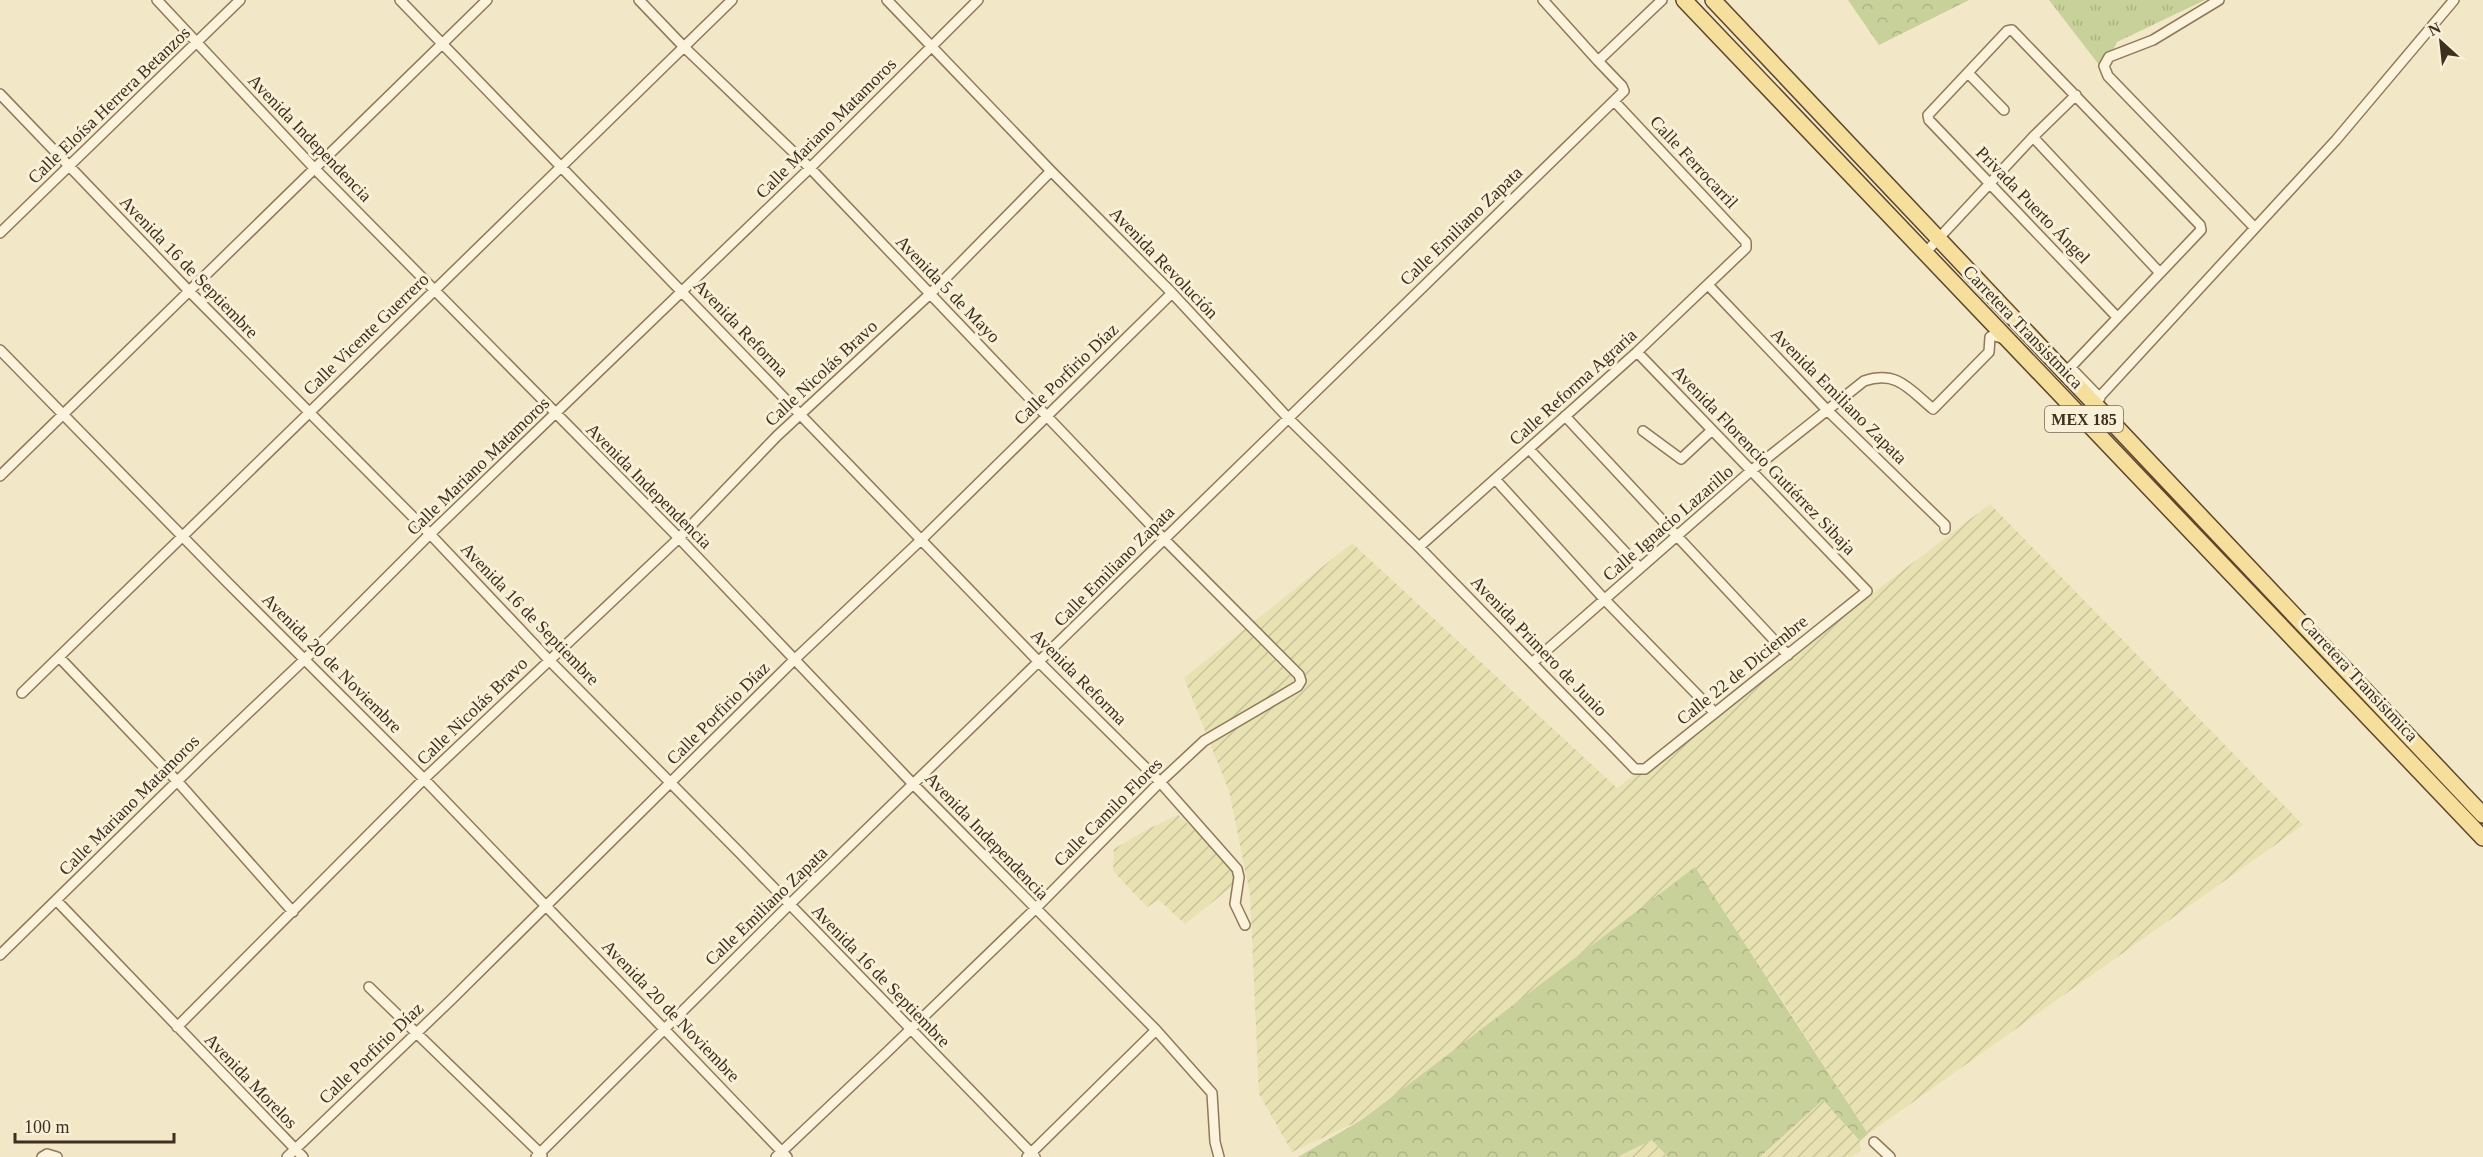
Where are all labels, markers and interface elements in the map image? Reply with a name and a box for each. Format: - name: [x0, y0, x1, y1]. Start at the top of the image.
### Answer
- north arrow: [2411, 12, 2471, 72]
- text: N: [2425, 19, 2444, 39]
- street label: Calle Eloísa Herrera Betanzos: [24, 22, 194, 188]
- street label: Calle Mariano Matamoros: [752, 54, 900, 202]
- street label: Avenida Independencia: [244, 70, 376, 206]
- street label: Calle Ferrocarril: [1646, 111, 1742, 213]
- street label: Privada Puerto Ángel: [1972, 142, 2095, 268]
- street label: Calle Emiliano Zapata: [1396, 163, 1526, 289]
- street label: Avenida 16 de Septiembre: [116, 192, 262, 342]
- street label: Avenida Revolución: [1106, 203, 1222, 323]
- street label: Avenida 5 de Mayo: [892, 231, 1004, 347]
- street label: Carretera Transistmica: [1959, 261, 2087, 393]
- street label: Calle Vicente Guerrero: [299, 269, 433, 399]
- street label: Avenida Reforma: [690, 275, 792, 381]
- street label: Calle Nicolás Bravo: [761, 316, 881, 430]
- street label: Calle Porfirio Díaz: [1010, 319, 1122, 429]
- street label: Avenida Emiliano Zapata: [1767, 324, 1911, 468]
- street label: Calle Reforma Agraria: [1505, 325, 1641, 449]
- street label: Avenida Florencio Gutiérrez Sibaja: [1668, 361, 1860, 559]
- street label: Calle Mariano Matamoros: [403, 393, 553, 539]
- road number: MEX 185: [2045, 406, 2123, 432]
- street label: Avenida Independencia: [582, 419, 716, 553]
- street label: Calle Ignacio Lazarillo: [1599, 461, 1737, 585]
- street label: Calle Emiliano Zapata: [1050, 502, 1178, 630]
- street label: Avenida 16 de Septiembre: [457, 539, 603, 689]
- street label: Avenida Primero de Junio: [1467, 572, 1611, 720]
- street label: Avenida 20 de Noviembre: [258, 589, 406, 737]
- street label: Calle 22 de Diciembre: [1673, 611, 1811, 729]
- street label: Carretera Transistmica: [2296, 612, 2422, 746]
- street label: Avenida Reforma: [1027, 625, 1131, 729]
- street label: Calle Nicolás Bravo: [413, 653, 531, 769]
- street label: Calle Porfirio Díaz: [663, 658, 773, 768]
- street label: Calle Mariano Matamoros: [55, 731, 203, 879]
- street label: Calle Camilo Flores: [1050, 754, 1166, 870]
- street label: Avenida Independencia: [921, 768, 1053, 904]
- street label: Calle Emiliano Zapata: [701, 843, 831, 969]
- street label: Avenida 16 de Septiembre: [808, 901, 954, 1051]
- street label: Avenida 20 de Noviembre: [598, 936, 744, 1086]
- street label: Calle Porfirio Díaz: [315, 998, 427, 1108]
- street label: Avenida Morelos: [201, 1029, 301, 1133]
- scale bar: [15, 1106, 174, 1144]
- text: 100 m: [24, 1117, 70, 1137]

